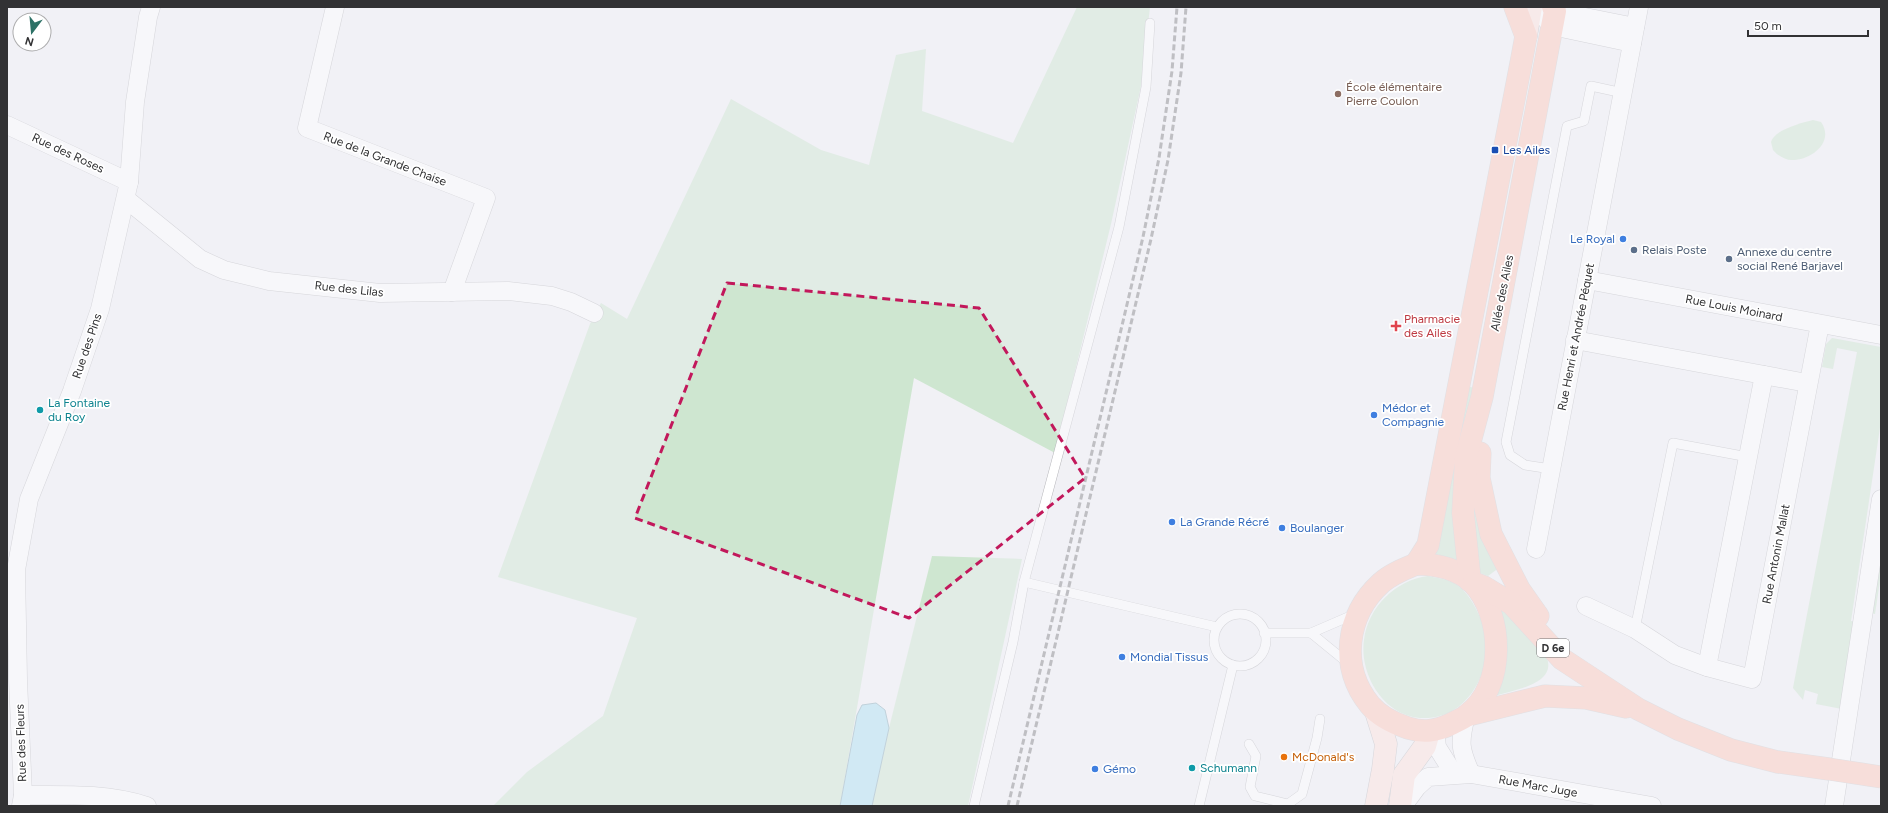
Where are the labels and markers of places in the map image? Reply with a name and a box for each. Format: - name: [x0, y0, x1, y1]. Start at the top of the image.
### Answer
- place label: École élémentaire Pierre Coulon: [1346, 80, 1442, 108]
- marker: École élémentaire Pierre Coulon: [1333, 89, 1343, 99]
- place label: Les Ailes: [1503, 143, 1550, 157]
- marker: Les Ailes: [1490, 145, 1500, 155]
- place label: Le Royal: [1570, 232, 1615, 246]
- marker: Le Royal: [1618, 234, 1628, 244]
- place label: Relais Poste: [1642, 243, 1707, 257]
- marker: Relais Poste: [1629, 245, 1639, 255]
- place label: Annexe du centre social René Barjavel: [1737, 245, 1843, 273]
- marker: Annexe du centre social René Barjavel: [1724, 254, 1734, 264]
- place label: Pharmacie des Ailes: [1404, 312, 1460, 340]
- marker: Pharmacie des Ailes: [1391, 321, 1401, 331]
- place label: La Fontaine du Roy: [48, 396, 111, 424]
- place label: Médor et Compagnie: [1382, 401, 1445, 429]
- marker: La Fontaine du Roy: [35, 405, 45, 415]
- marker: Médor et Compagnie: [1369, 410, 1379, 420]
- place label: La Grande Récré: [1180, 515, 1269, 529]
- marker: La Grande Récré: [1167, 517, 1177, 527]
- place label: Boulanger: [1290, 521, 1344, 535]
- marker: Boulanger: [1277, 523, 1287, 533]
- place label: Mondial Tissus: [1130, 650, 1209, 664]
- marker: Mondial Tissus: [1117, 652, 1127, 662]
- place label: McDonald's: [1292, 750, 1355, 764]
- marker: McDonald's: [1279, 752, 1289, 762]
- place label: Schumann: [1200, 761, 1257, 775]
- place label: Gémo: [1103, 762, 1136, 776]
- marker: Schumann: [1187, 763, 1197, 773]
- marker: Gémo: [1090, 764, 1100, 774]

